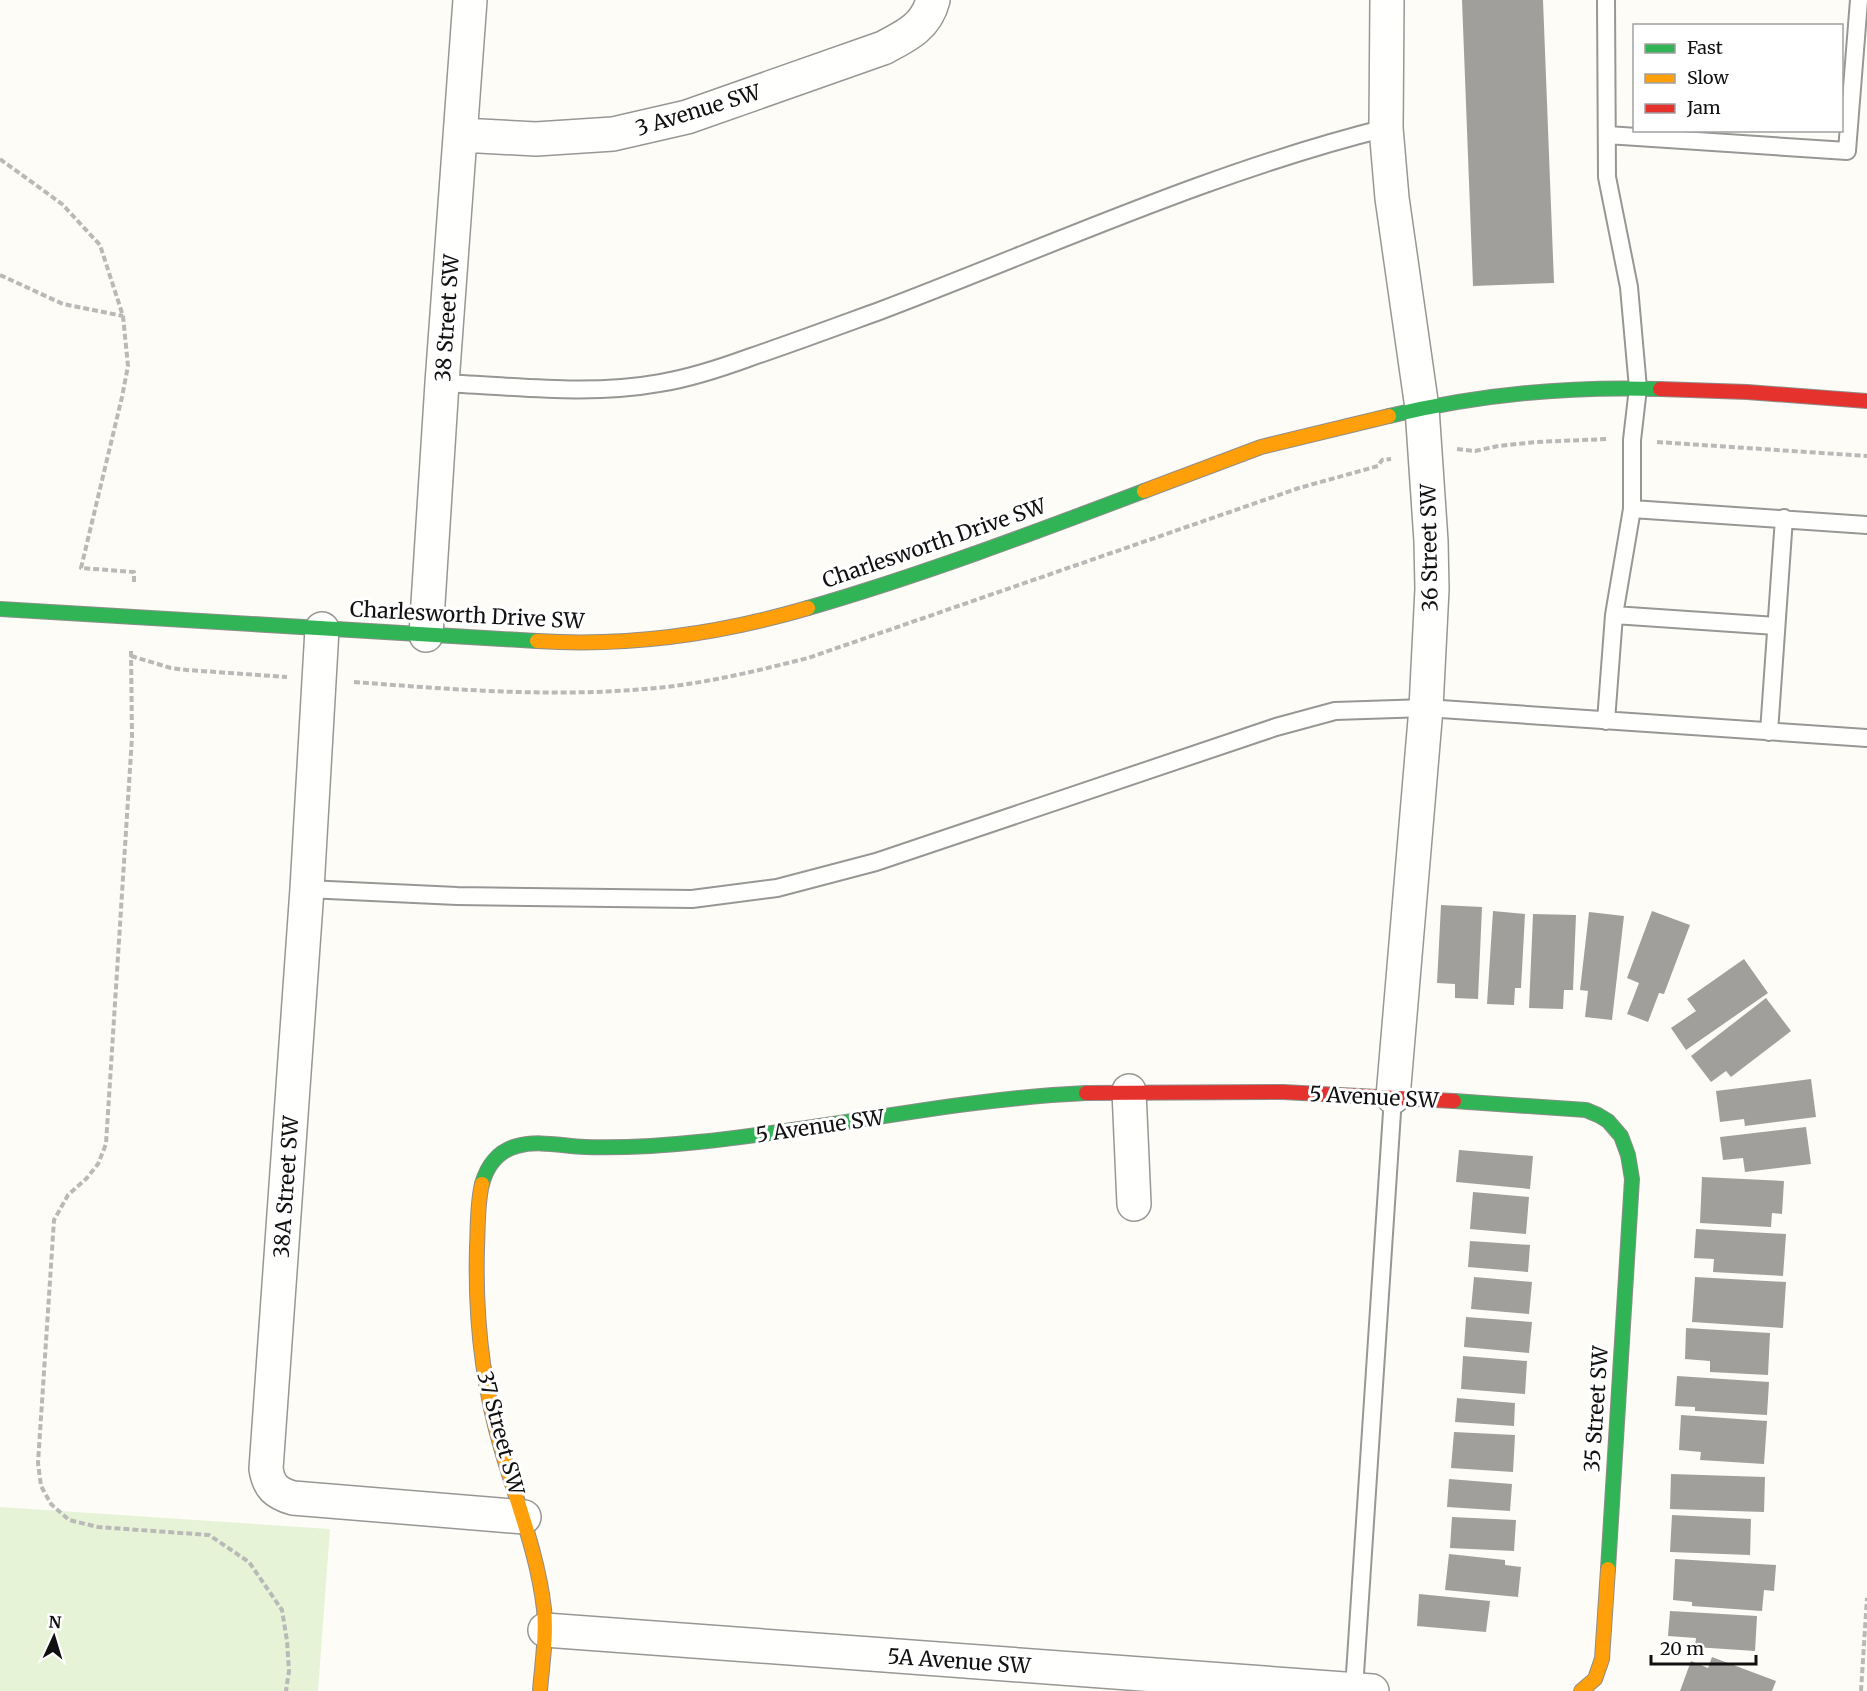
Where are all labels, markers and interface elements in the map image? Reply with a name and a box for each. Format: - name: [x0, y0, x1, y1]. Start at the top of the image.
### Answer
- legend: [1633, 24, 1843, 132]
- text: Fast: [1687, 36, 1723, 59]
- text: Slow: [1687, 66, 1730, 89]
- street label: 3 Avenue SW: [632, 78, 765, 142]
- text: Jam: [1686, 96, 1721, 119]
- street label: 38 Street SW: [429, 252, 465, 383]
- street label: 36 Street SW: [1414, 483, 1444, 612]
- street label: Charlesworth Drive SW: [819, 492, 1050, 594]
- street label: Charlesworth Drive SW: [349, 595, 586, 635]
- street label: 5 Avenue SW: [1309, 1080, 1440, 1114]
- street label: 5 Avenue SW: [754, 1103, 887, 1148]
- street label: 38A Street SW: [268, 1114, 305, 1259]
- street label: 35 Street SW: [1578, 1344, 1614, 1473]
- street label: 37 Street SW: [472, 1368, 531, 1499]
- north arrow: [24, 1607, 84, 1667]
- text: N: [48, 1612, 62, 1632]
- scale bar: [1651, 1628, 1756, 1666]
- text: 20 m: [1660, 1637, 1704, 1660]
- street label: 5A Avenue SW: [887, 1643, 1033, 1680]

